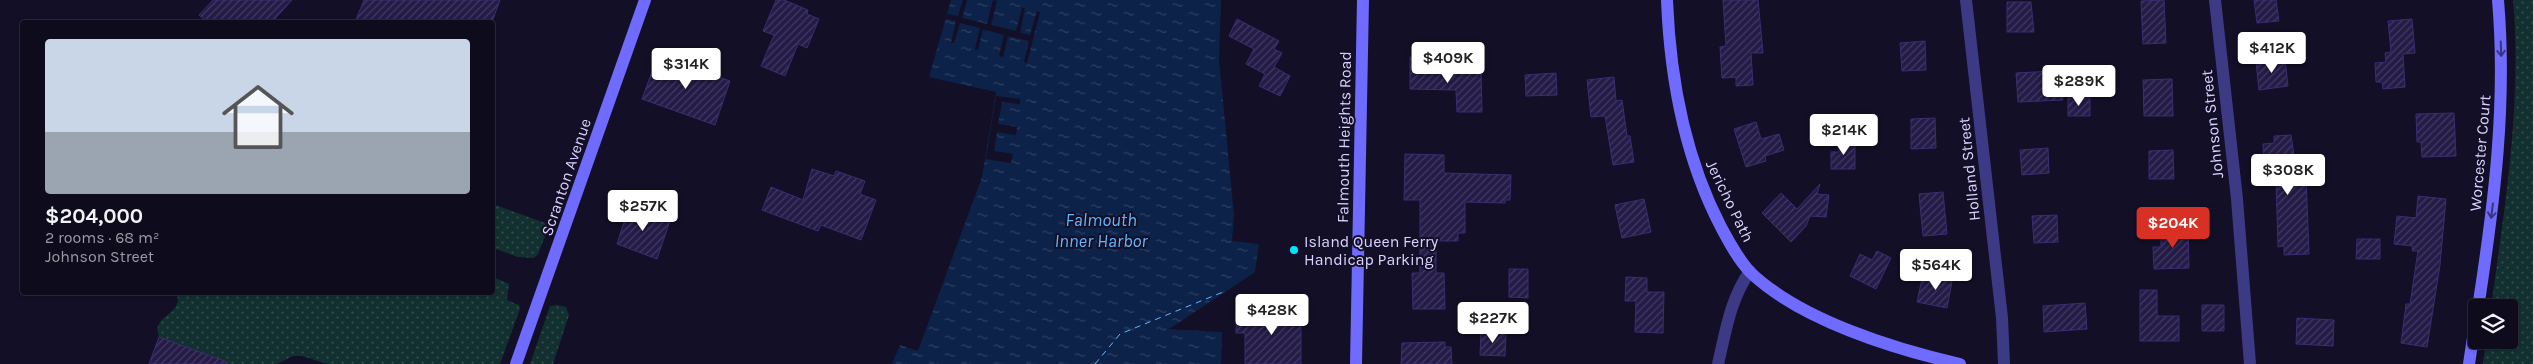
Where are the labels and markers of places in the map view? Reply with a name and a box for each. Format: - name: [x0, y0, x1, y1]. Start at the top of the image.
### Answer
- pin: $412K: [2237, 32, 2307, 74]
- pin: $409K: [1413, 42, 1483, 84]
- pin: $314K: [651, 48, 721, 90]
- pin: $289K: [2044, 64, 2114, 107]
- pin: $214K: [1809, 114, 1879, 156]
- pin: $308K: [2253, 154, 2323, 196]
- pin: $257K: [608, 190, 678, 232]
- pin: $204K: [2138, 206, 2208, 249]
- place label: Island Queen Ferry Handicap Parking: [1304, 232, 1439, 269]
- marker: Island Queen Ferry Handicap Parking: [1288, 244, 1300, 256]
- pin: $564K: [1901, 248, 1971, 291]
- pin: $428K: [1237, 294, 1307, 336]
- pin: $227K: [1458, 302, 1528, 344]

